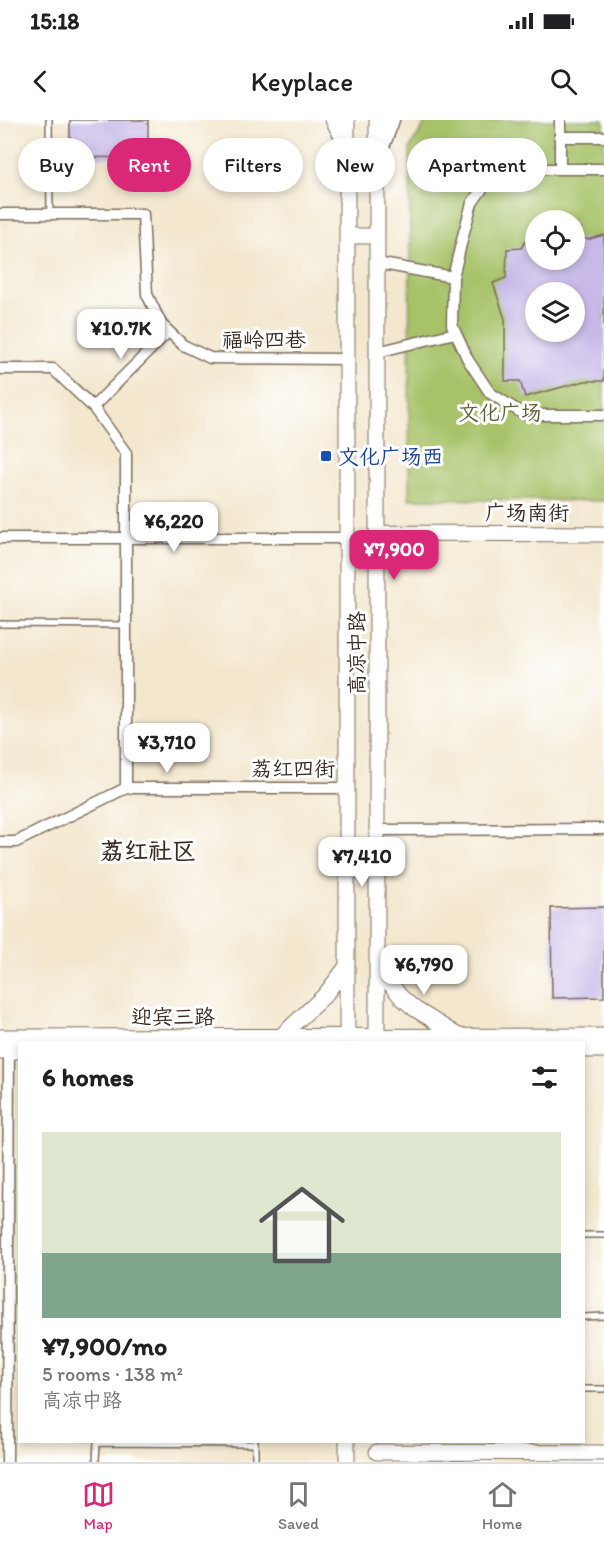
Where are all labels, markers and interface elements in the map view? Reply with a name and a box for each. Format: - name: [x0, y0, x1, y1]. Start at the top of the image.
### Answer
- text: 15:18: [30, 8, 79, 35]
- icon: back: [24, 65, 57, 98]
- text: Keyplace: [251, 65, 353, 98]
- icon: search: [547, 65, 580, 98]
- chip: Buy: [18, 138, 95, 192]
- chip: Rent: [107, 138, 191, 192]
- chip: Filters: [203, 138, 303, 192]
- chip: New: [315, 138, 395, 192]
- chip: Apartment: [407, 138, 547, 192]
- map controls: [525, 210, 585, 342]
- button: locate: [525, 210, 585, 270]
- button: layers: [525, 282, 585, 342]
- pin: ¥10.7K: [72, 309, 170, 360]
- text: ¥10.7K: [91, 316, 151, 340]
- street label: 福岭四巷: [222, 327, 306, 352]
- park label: 文化广场: [458, 400, 542, 425]
- place label: 文化广场西: [338, 444, 443, 469]
- marker: 文化广场西: [319, 449, 333, 463]
- street label: 广场南街: [485, 500, 569, 525]
- pin: ¥6,220: [125, 502, 223, 553]
- text: ¥6,220: [144, 509, 204, 533]
- pin: ¥7,900: [345, 530, 443, 581]
- text: ¥7,900: [364, 537, 424, 561]
- street label: 高凉中路: [344, 611, 369, 695]
- pin: ¥3,710: [118, 723, 216, 774]
- text: ¥3,710: [138, 730, 196, 754]
- street label: 荔红四街: [251, 756, 335, 781]
- district label: 荔红社区: [100, 836, 196, 865]
- pin: ¥7,410: [313, 837, 411, 888]
- text: ¥7,410: [332, 844, 392, 868]
- pin: ¥6,790: [375, 945, 473, 996]
- text: ¥6,790: [394, 952, 454, 976]
- street label: 迎宾三路: [131, 1004, 215, 1029]
- text: 6 homes: [42, 1061, 134, 1093]
- icon: filters: [528, 1061, 561, 1094]
- icon: home: [248, 1171, 356, 1279]
- text: ¥7,900/mo: [42, 1330, 167, 1362]
- text: 5 rooms · 138 m²: [42, 1362, 183, 1386]
- text: 高凉中路: [42, 1388, 122, 1412]
- tab: Map: [82, 1478, 115, 1533]
- tab: Saved: [278, 1478, 319, 1533]
- tab: Home: [482, 1478, 522, 1533]

